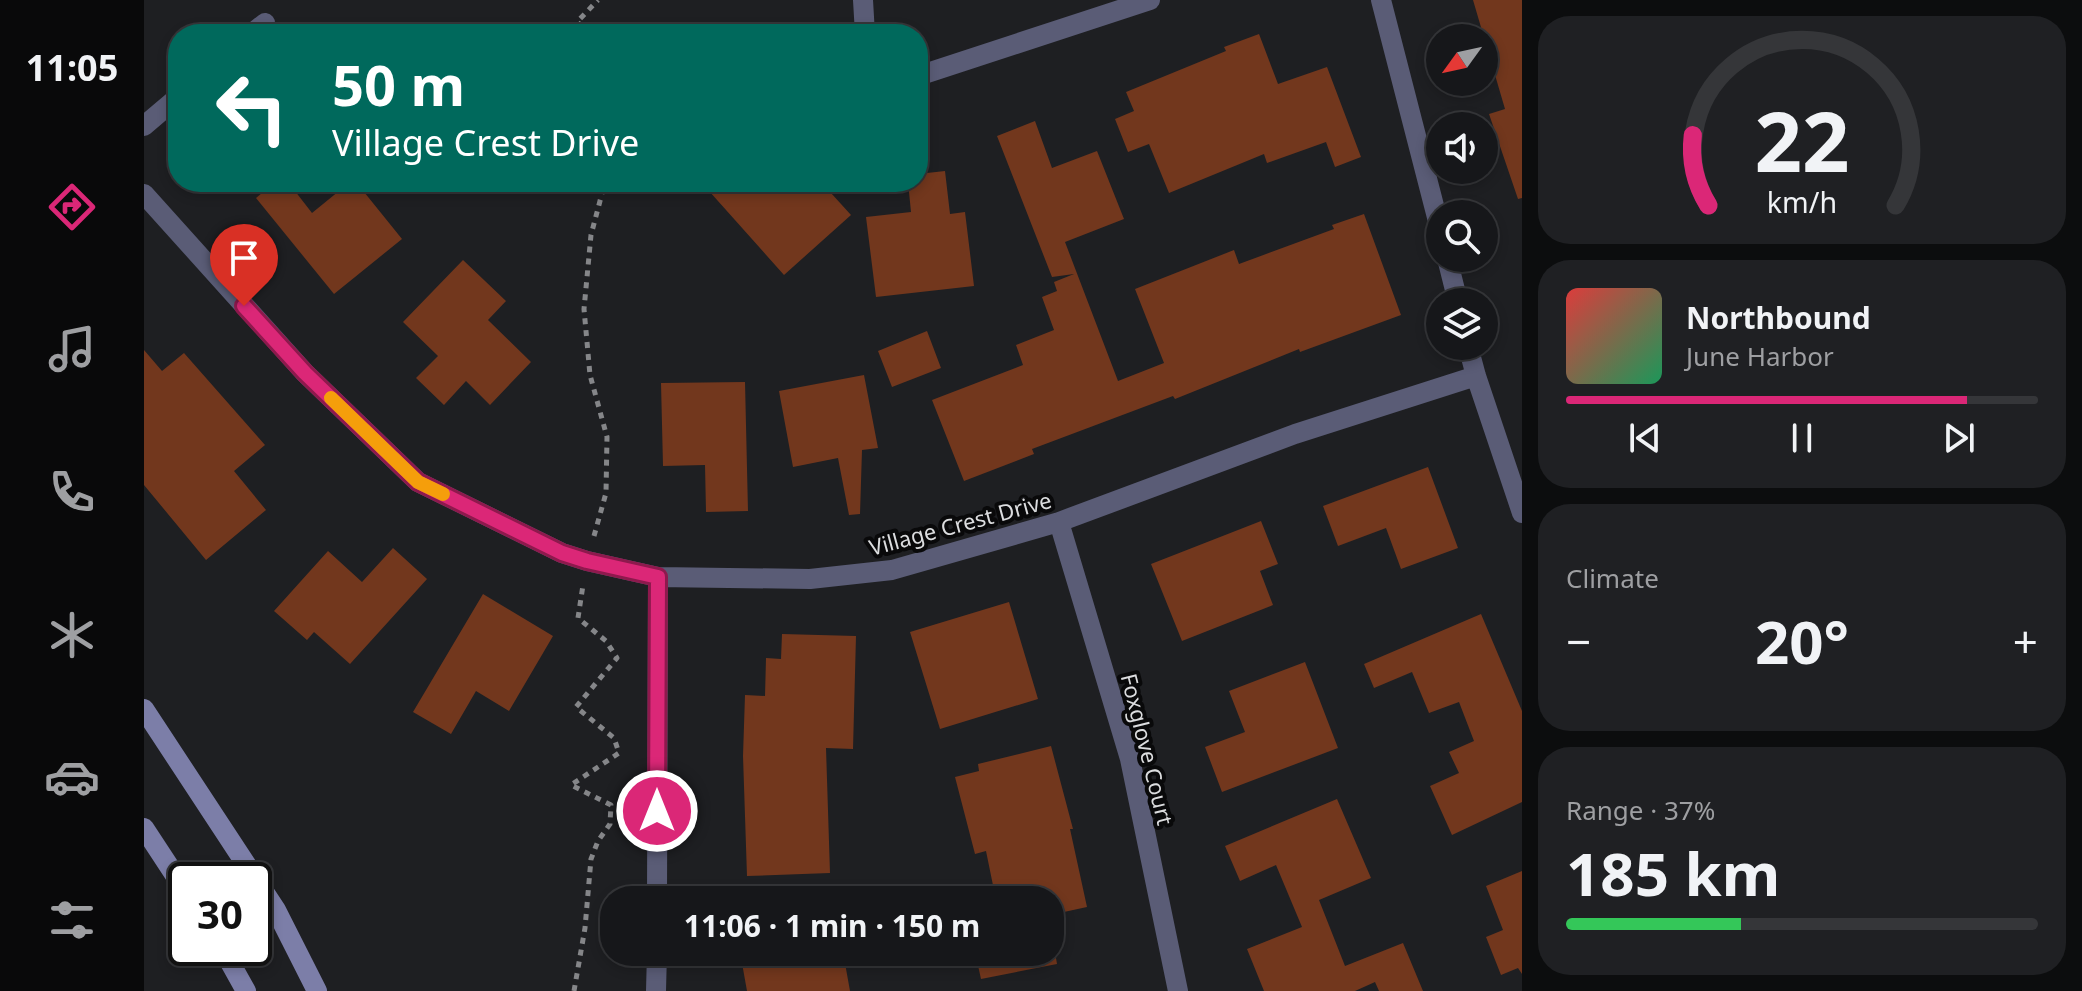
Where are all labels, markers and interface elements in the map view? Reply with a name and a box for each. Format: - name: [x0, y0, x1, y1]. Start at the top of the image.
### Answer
- north arrow: [1426, 24, 1498, 96]
- map controls: [1426, 24, 1498, 360]
- text: 11:05: [26, 43, 118, 92]
- text: 50 m: [332, 46, 465, 122]
- icon: left: [200, 56, 304, 160]
- text: 22: [1754, 82, 1850, 195]
- button: sound: [1426, 112, 1498, 184]
- text: Village Crest Drive: [332, 118, 639, 167]
- icon: directions: [44, 179, 100, 235]
- text: km/h: [1767, 182, 1837, 221]
- button: search: [1426, 200, 1498, 272]
- pin: [210, 224, 278, 306]
- icon: arrive: [222, 236, 266, 280]
- button: layers: [1426, 288, 1498, 360]
- text: Northbound: [1686, 297, 1871, 338]
- icon: music: [44, 321, 100, 377]
- text: June Harbor: [1686, 338, 1834, 374]
- icon: previous: [1623, 416, 1667, 460]
- icon: pause: [1780, 416, 1824, 460]
- icon: next: [1937, 416, 1981, 460]
- icon: phone: [44, 464, 100, 520]
- street label: Village Crest Drive: [865, 484, 1055, 562]
- text: Climate: [1566, 560, 1659, 596]
- text: 20°: [1755, 600, 1849, 682]
- icon: climate: [44, 607, 100, 663]
- text: −: [1566, 611, 1591, 671]
- text: +: [2013, 611, 2038, 671]
- street label: Foxglove Court: [1115, 670, 1181, 828]
- icon: car: [44, 749, 100, 805]
- position arrow: [615, 769, 699, 853]
- text: Range · 37%: [1566, 792, 1715, 828]
- text: 185 km: [1566, 832, 1780, 914]
- speed limit sign: 30: [168, 862, 272, 966]
- icon: filters: [44, 892, 100, 948]
- text: 11:06 · 1 min · 150 m: [684, 905, 980, 946]

